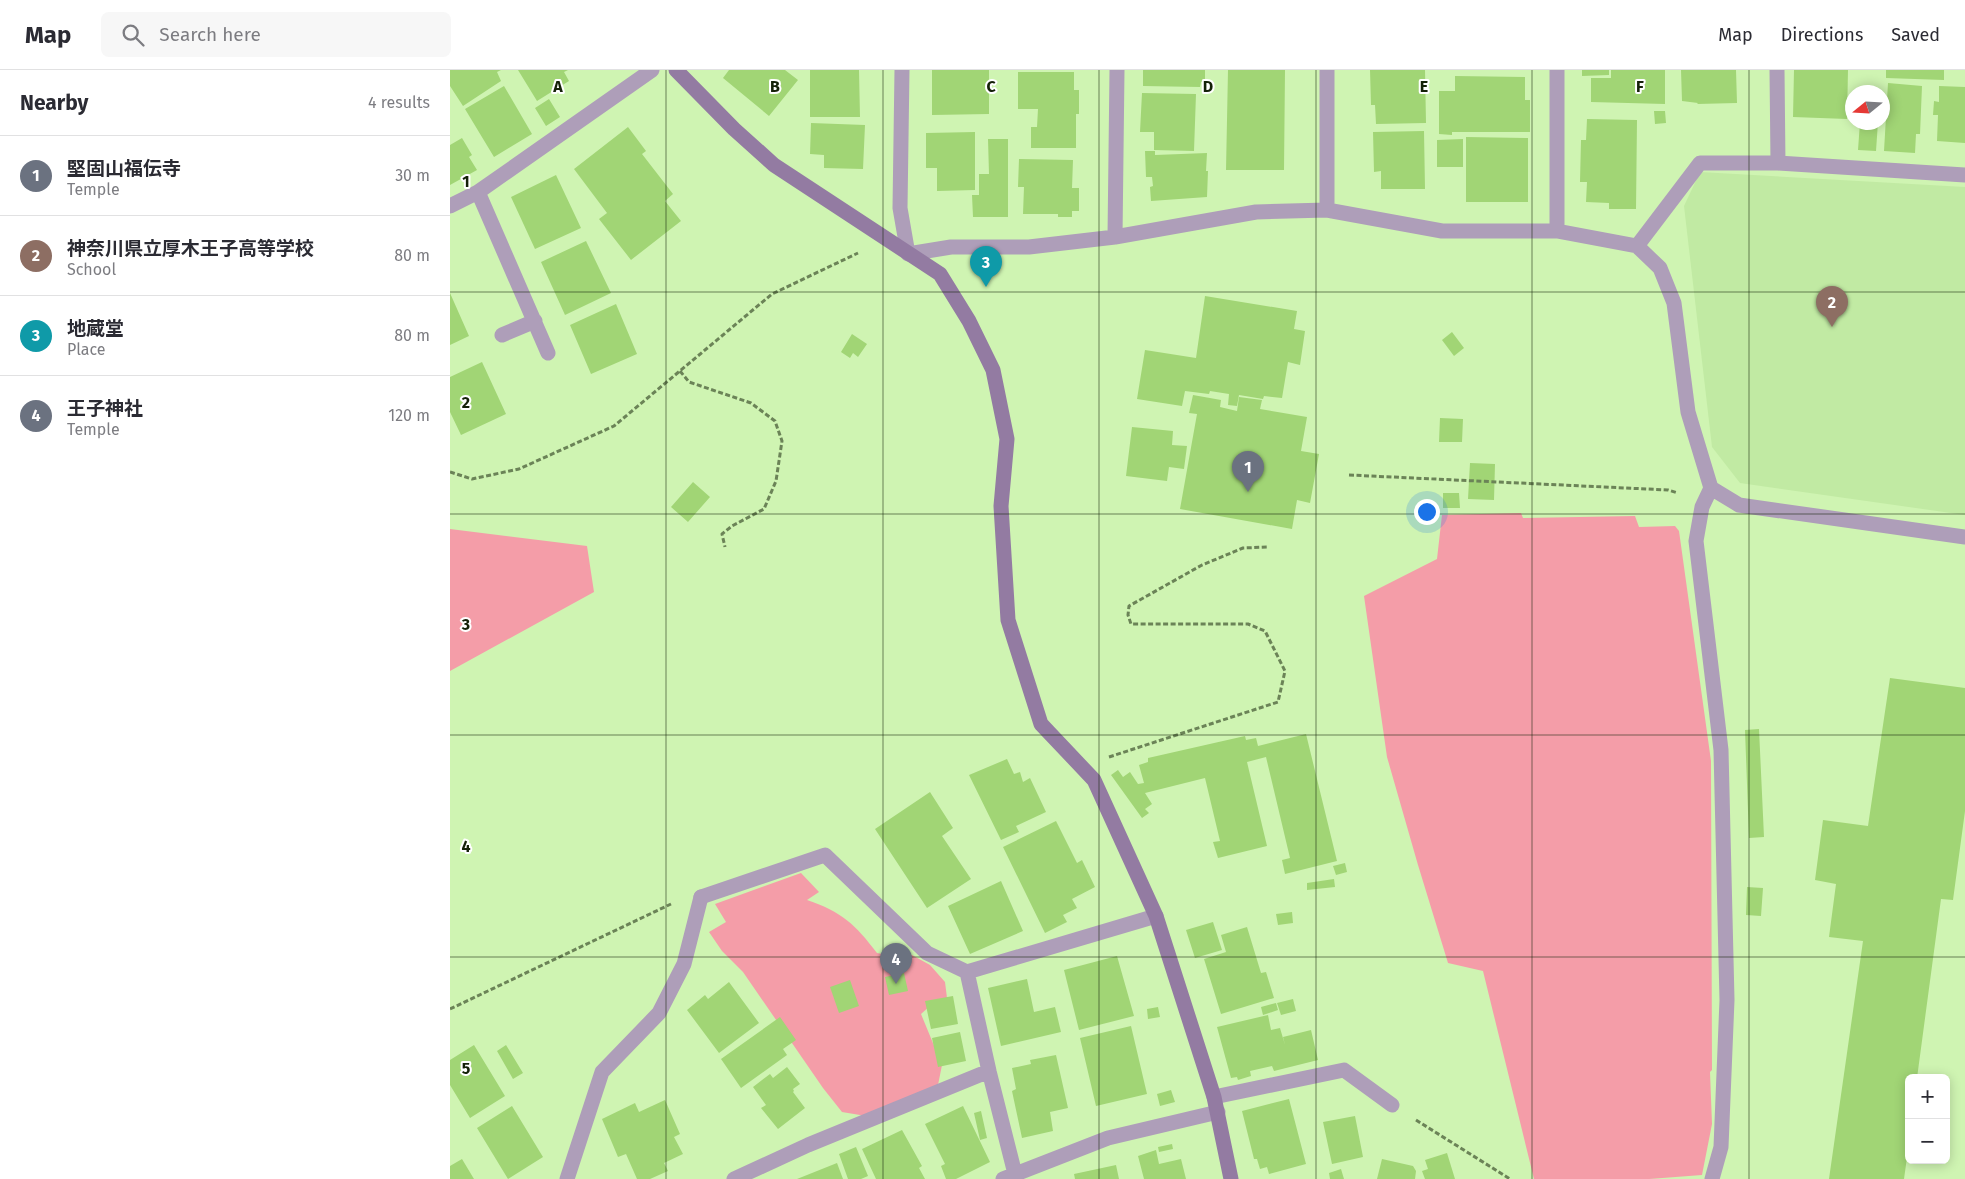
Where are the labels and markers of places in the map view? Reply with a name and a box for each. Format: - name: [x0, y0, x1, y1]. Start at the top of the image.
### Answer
- pin: 3: [970, 246, 1002, 287]
- pin: 2: [1816, 286, 1848, 327]
- pin: 1: [1232, 451, 1264, 492]
- pin: 4: [880, 943, 912, 984]

